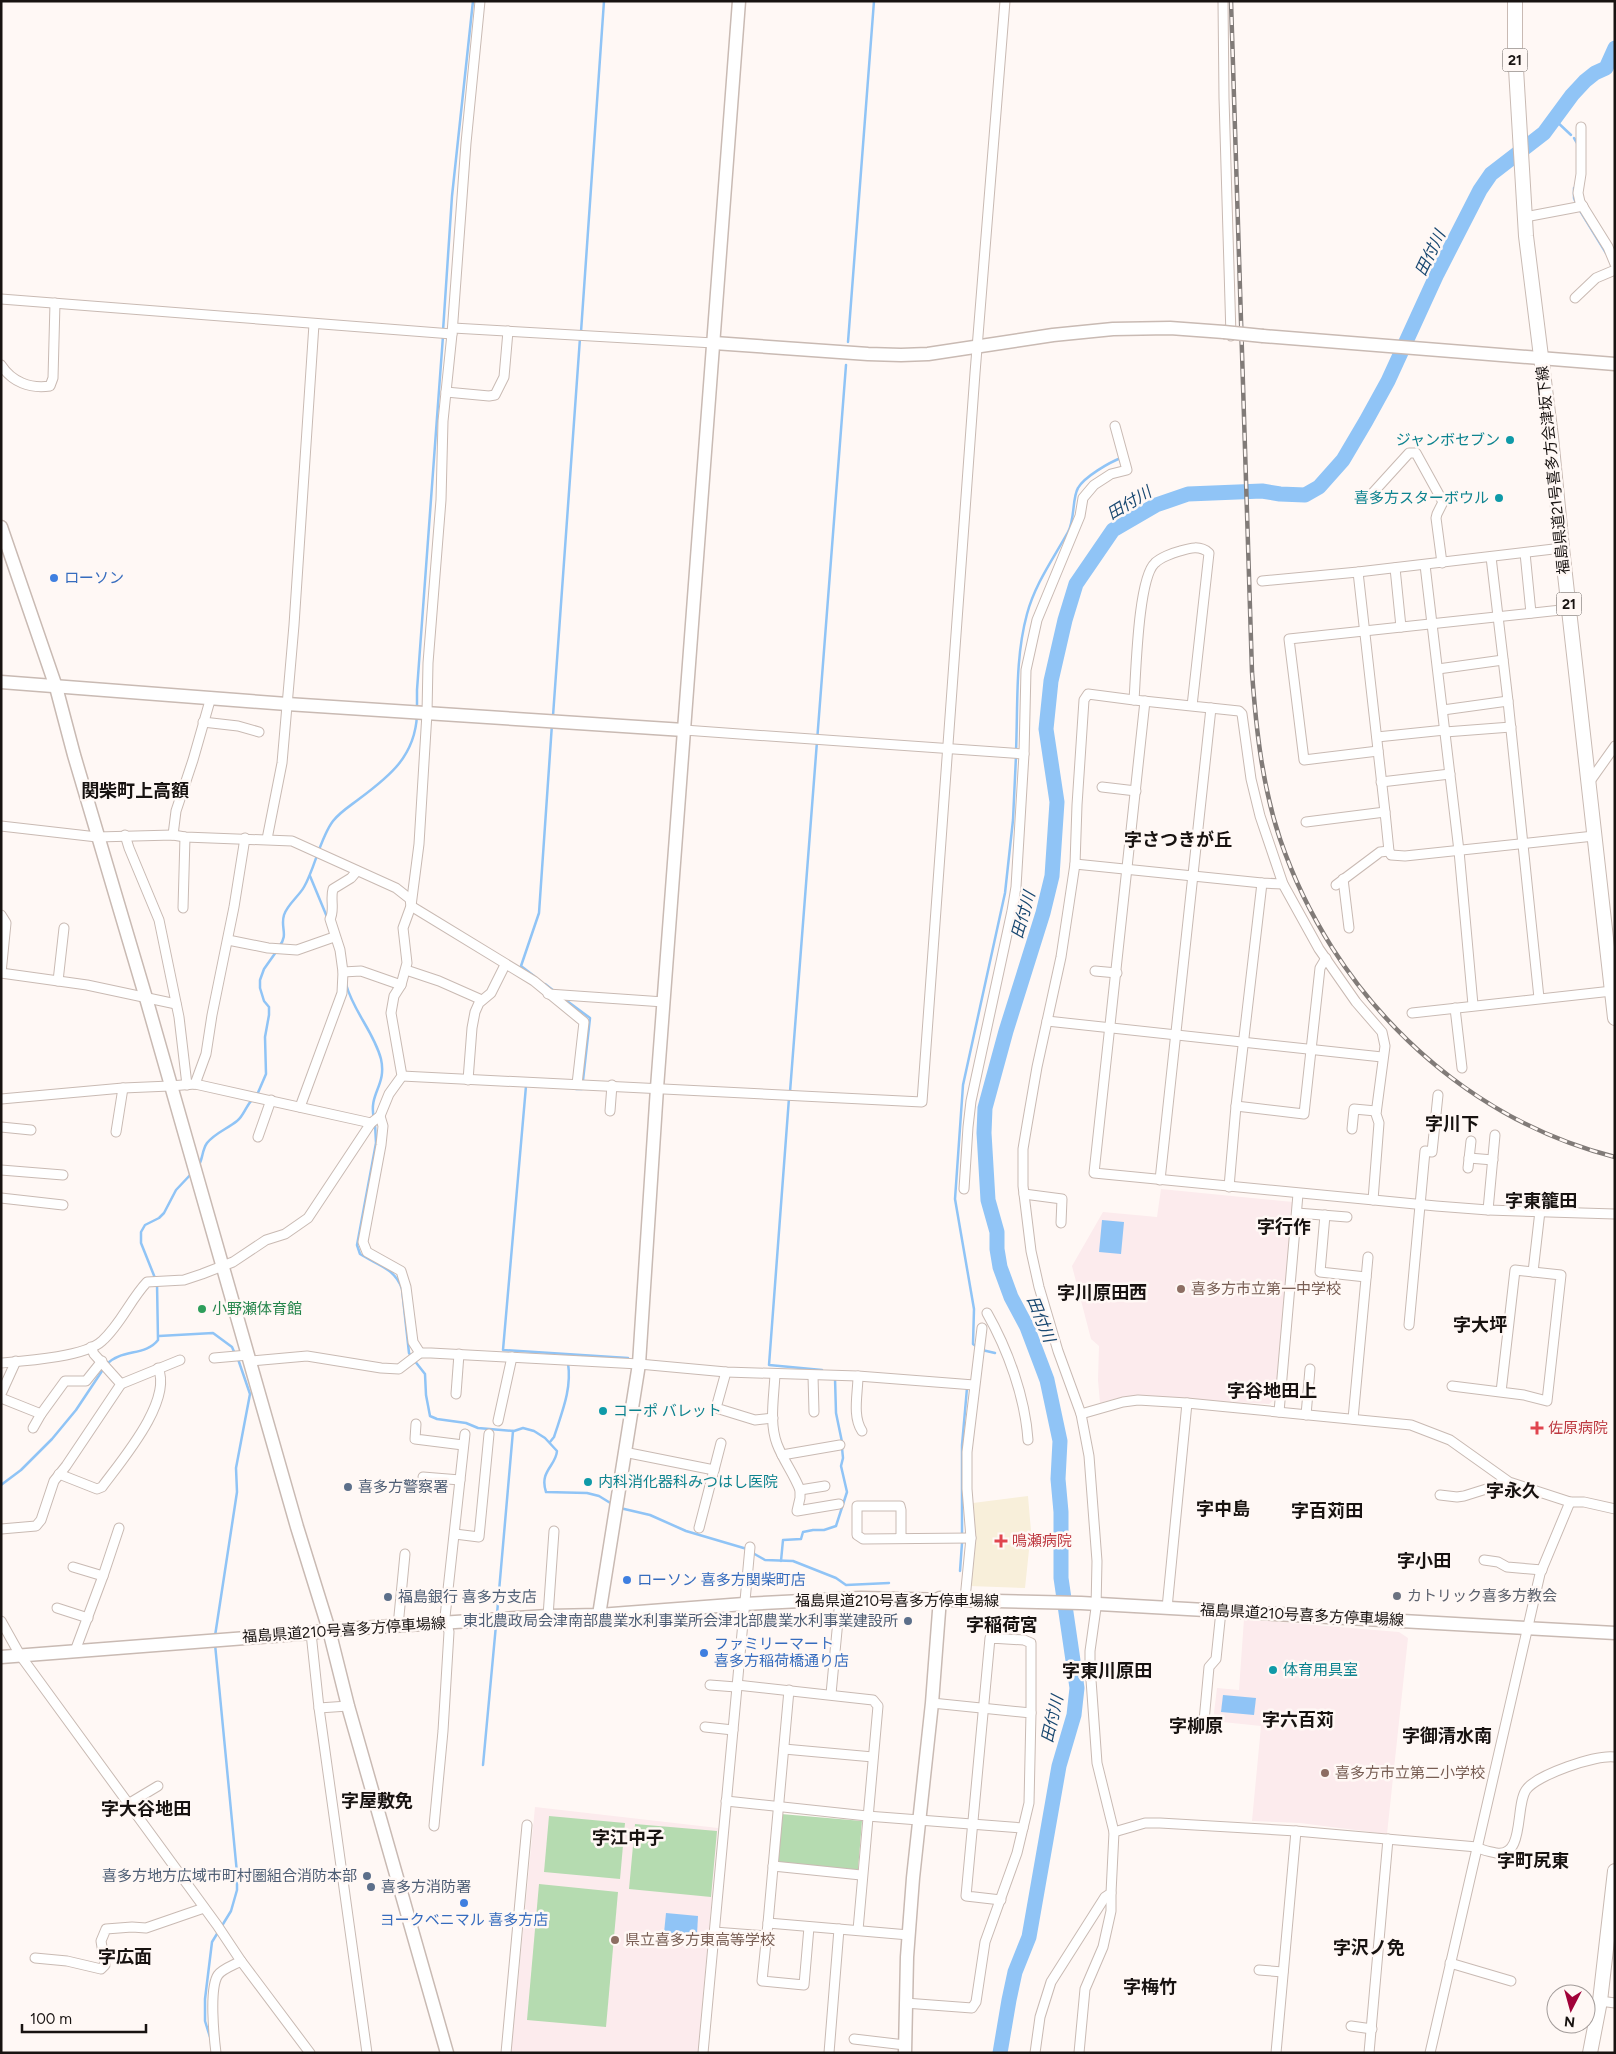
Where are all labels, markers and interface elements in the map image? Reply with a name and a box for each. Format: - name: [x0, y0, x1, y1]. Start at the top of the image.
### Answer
- road number: 21: [1502, 48, 1528, 72]
- water label: 田付川: [1411, 225, 1450, 279]
- street label: 福島県道21号喜多方会津坂下線: [1533, 365, 1573, 575]
- place label: ジャンボセブン: [1396, 431, 1500, 449]
- marker: ジャンボセブン: [1504, 434, 1516, 446]
- water label: 田付川: [1104, 481, 1156, 524]
- place label: 喜多方スターボウル: [1354, 489, 1489, 507]
- marker: 喜多方スターボウル: [1493, 492, 1505, 504]
- place label: ローソン: [64, 569, 124, 587]
- marker: ローソン: [48, 572, 60, 584]
- road number: 21: [1556, 592, 1582, 616]
- district label: 関柴町上高額: [81, 780, 189, 802]
- district label: 字さつきが丘: [1124, 829, 1232, 851]
- water label: 田付川: [1007, 887, 1039, 941]
- district label: 字川下: [1425, 1113, 1479, 1135]
- district label: 字東籠田: [1505, 1190, 1577, 1212]
- district label: 字行作: [1257, 1216, 1311, 1238]
- place label: 喜多方市立第一中学校: [1191, 1280, 1341, 1298]
- district label: 字川原田西: [1057, 1282, 1147, 1304]
- marker: 喜多方市立第一中学校: [1175, 1283, 1187, 1295]
- water label: 田付川: [1023, 1293, 1060, 1347]
- place label: 小野瀬体育館: [212, 1300, 302, 1318]
- marker: 小野瀬体育館: [196, 1303, 208, 1315]
- district label: 字大坪: [1453, 1314, 1507, 1336]
- district label: 字谷地田上: [1227, 1380, 1317, 1402]
- place label: コーポ バレット: [613, 1402, 722, 1420]
- marker: コーポ バレット: [597, 1405, 609, 1417]
- place label: 佐原病院: [1548, 1419, 1608, 1437]
- marker: 佐原病院: [1530, 1421, 1544, 1435]
- place label: 内科消化器科みつはし医院: [598, 1473, 778, 1491]
- marker: 内科消化器科みつはし医院: [582, 1476, 594, 1488]
- place label: 喜多方警察署: [358, 1478, 448, 1496]
- district label: 字永久: [1486, 1480, 1540, 1502]
- marker: 喜多方警察署: [342, 1481, 354, 1493]
- district label: 字中島: [1196, 1498, 1250, 1520]
- district label: 字百苅田: [1291, 1500, 1363, 1522]
- place label: 鳴瀬病院: [1012, 1532, 1072, 1550]
- marker: 鳴瀬病院: [994, 1534, 1008, 1548]
- district label: 字小田: [1397, 1550, 1451, 1572]
- place label: ローソン 喜多方関柴町店: [637, 1571, 806, 1589]
- marker: ローソン 喜多方関柴町店: [621, 1574, 633, 1586]
- place label: カトリック喜多方教会: [1407, 1587, 1557, 1605]
- place label: 福島銀行 喜多方支店: [398, 1588, 537, 1606]
- marker: カトリック喜多方教会: [1391, 1590, 1403, 1602]
- marker: 福島銀行 喜多方支店: [382, 1591, 394, 1603]
- street label: 福島県道210号喜多方停車場線: [795, 1592, 999, 1610]
- street label: 福島県道210号喜多方停車場線: [1200, 1601, 1404, 1629]
- place label: 東北農政局会津南部農業水利事業所会津北部農業水利事業建設所: [463, 1612, 898, 1630]
- street label: 福島県道210号喜多方停車場線: [242, 1614, 446, 1646]
- district label: 字稲荷宮: [966, 1614, 1038, 1636]
- marker: 東北農政局会津南部農業水利事業所会津北部農業水利事業建設所: [902, 1615, 914, 1627]
- place label: ファミリーマート 喜多方稲荷橋通り店: [714, 1635, 849, 1670]
- marker: ファミリーマート 喜多方稲荷橋通り店: [698, 1647, 710, 1659]
- district label: 字東川原田: [1062, 1660, 1152, 1682]
- place label: 体育用具室: [1283, 1661, 1358, 1679]
- marker: 体育用具室: [1267, 1664, 1279, 1676]
- water label: 田付川: [1037, 1692, 1067, 1745]
- district label: 字六百苅: [1262, 1709, 1334, 1731]
- district label: 字柳原: [1169, 1715, 1223, 1737]
- district label: 字御清水南: [1402, 1725, 1492, 1747]
- place label: 喜多方市立第二小学校: [1335, 1764, 1485, 1782]
- marker: 喜多方市立第二小学校: [1319, 1767, 1331, 1779]
- district label: 字屋敷免: [341, 1790, 413, 1812]
- district label: 字大谷地田: [101, 1798, 191, 1820]
- district label: 字江中子: [592, 1827, 664, 1849]
- district label: 字町尻東: [1497, 1850, 1569, 1872]
- place label: 喜多方地方広域市町村圏組合消防本部: [102, 1867, 357, 1885]
- marker: 喜多方地方広域市町村圏組合消防本部: [361, 1870, 373, 1882]
- place label: 喜多方消防署: [381, 1878, 471, 1896]
- marker: 喜多方消防署: [365, 1881, 377, 1893]
- marker: ヨークベニマル 喜多方店: [458, 1897, 470, 1909]
- place label: ヨークベニマル 喜多方店: [380, 1911, 548, 1929]
- place label: 県立喜多方東高等学校: [625, 1931, 775, 1949]
- marker: 県立喜多方東高等学校: [609, 1934, 621, 1946]
- district label: 字沢ノ免: [1333, 1937, 1405, 1959]
- district label: 字広面: [98, 1946, 152, 1968]
- district label: 字梅竹: [1123, 1976, 1177, 1998]
- north arrow: [1546, 1984, 1596, 2034]
- scale bar: [22, 2002, 146, 2034]
- text: 100 m: [30, 2010, 72, 2028]
- text: N: [1563, 2012, 1576, 2030]

